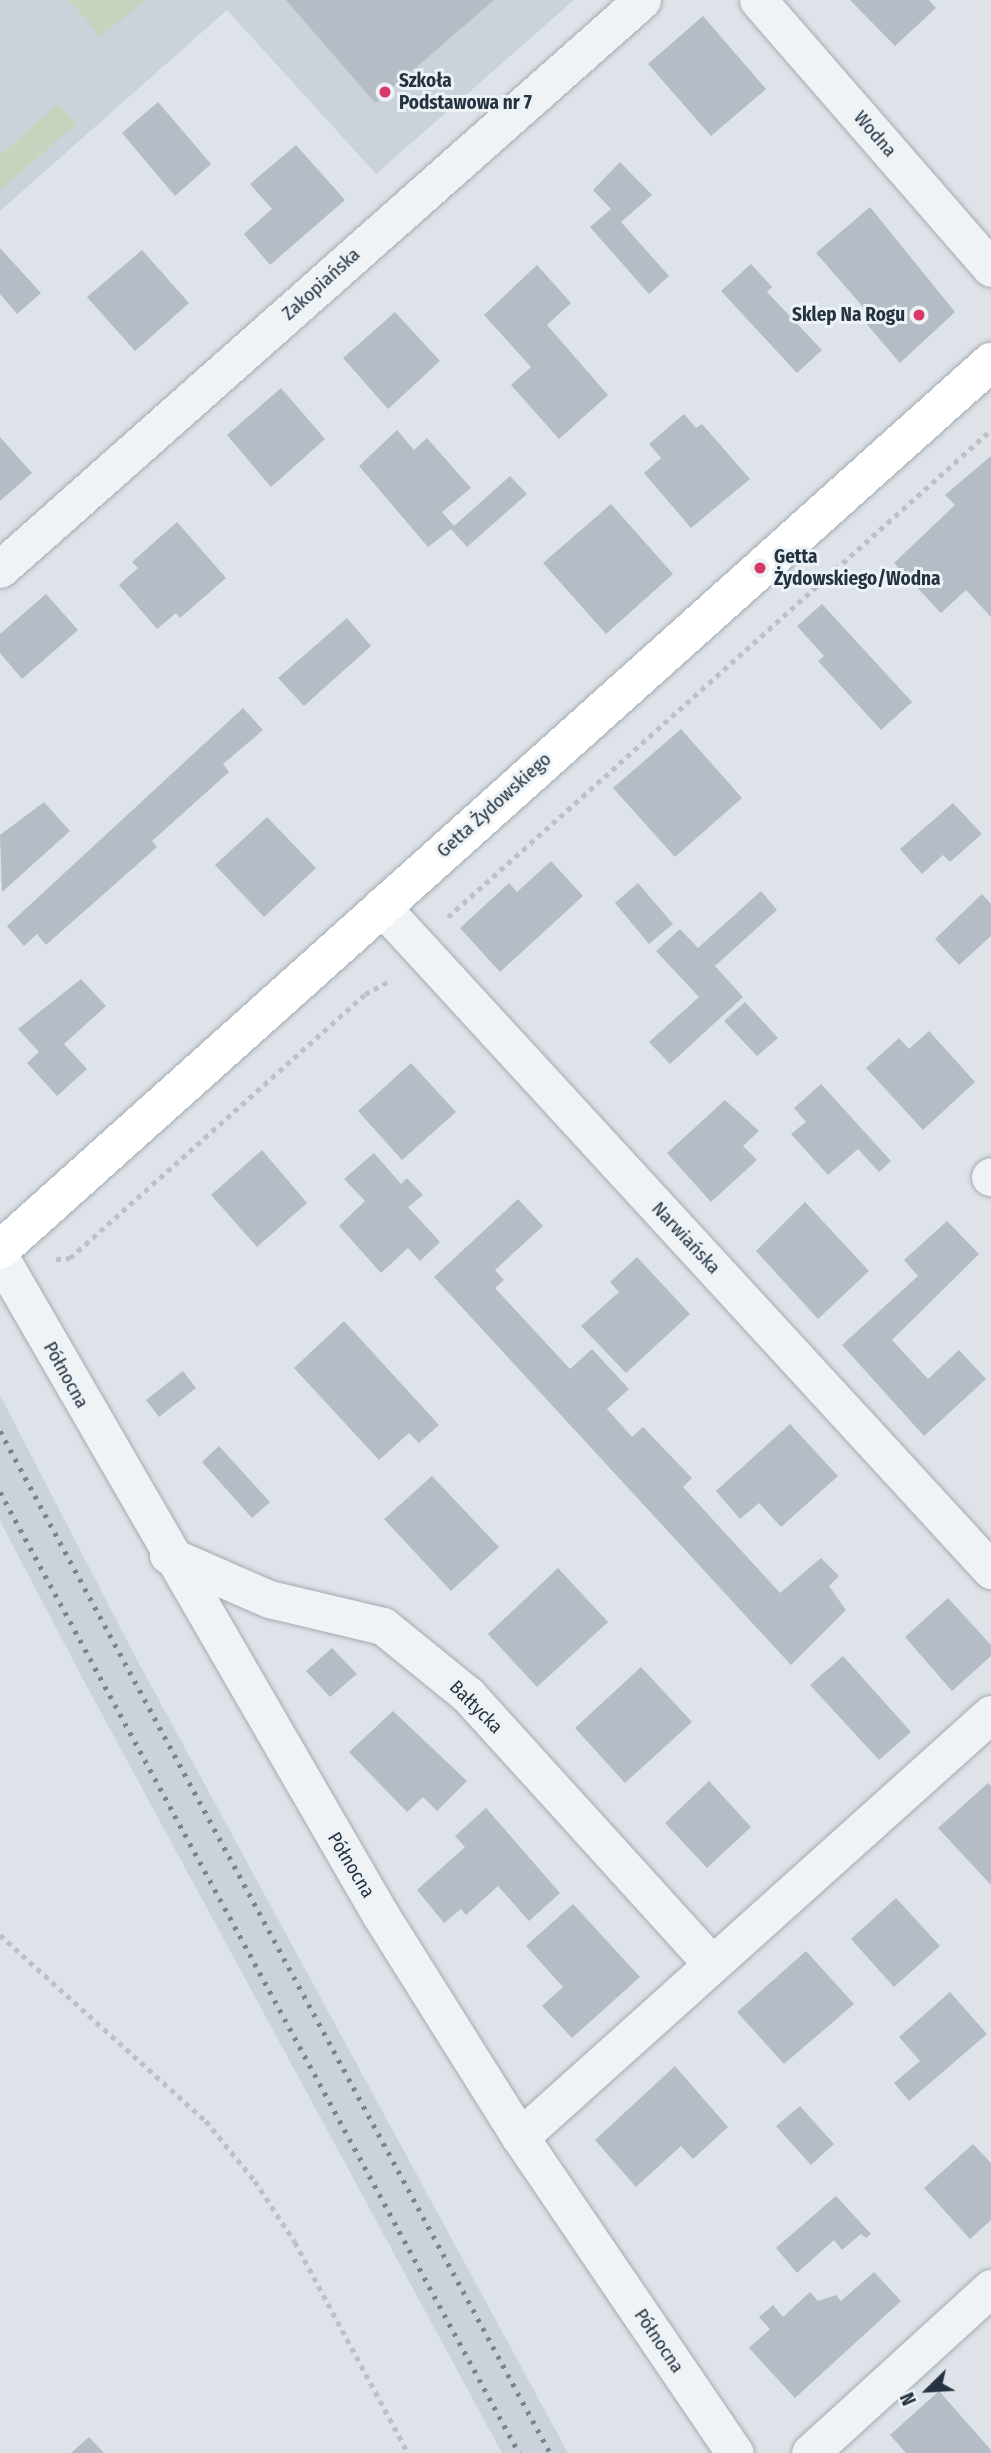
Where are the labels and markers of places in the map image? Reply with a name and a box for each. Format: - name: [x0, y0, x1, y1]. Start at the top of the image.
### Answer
- place label: Szkoła Podstawowa nr 7: [399, 70, 532, 114]
- marker: Szkoła Podstawowa nr 7: [377, 84, 393, 100]
- place label: Sklep Na Rogu: [792, 304, 905, 326]
- marker: Sklep Na Rogu: [911, 307, 927, 323]
- place label: Getta Żydowskiego/Wodna: [774, 546, 940, 590]
- marker: Getta Żydowskiego/Wodna: [752, 560, 768, 576]

